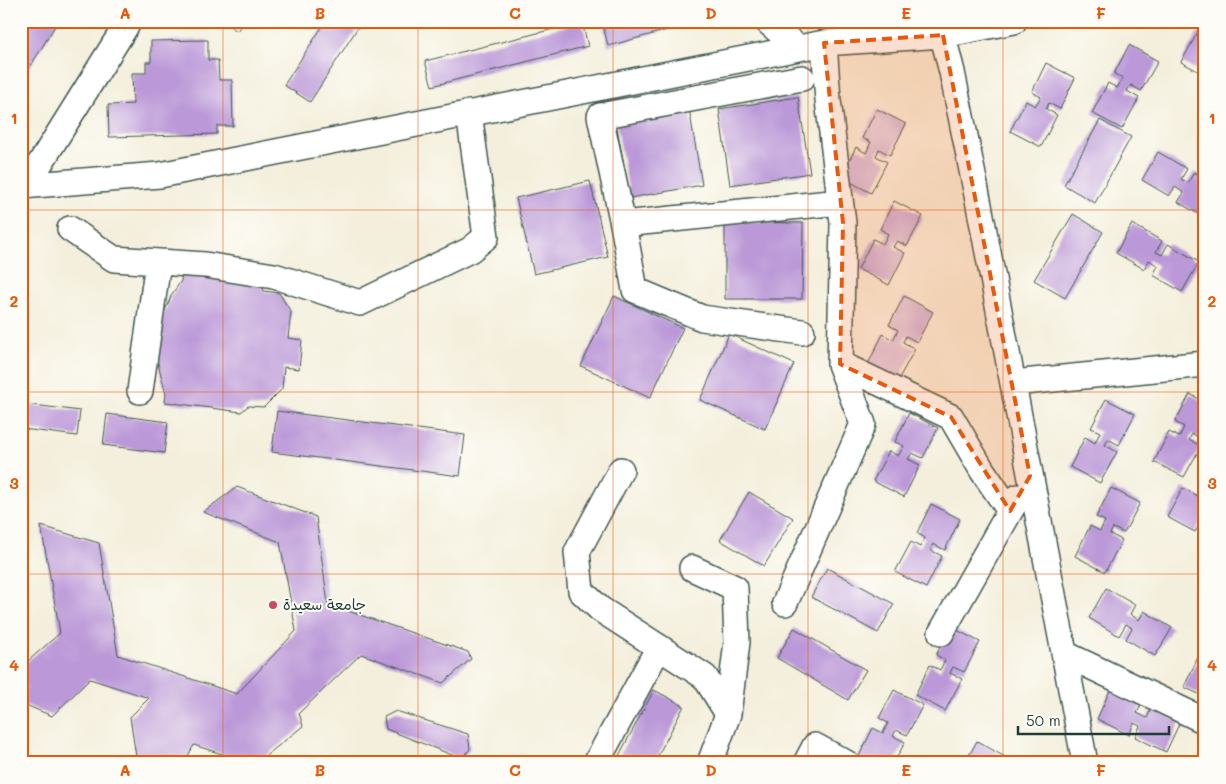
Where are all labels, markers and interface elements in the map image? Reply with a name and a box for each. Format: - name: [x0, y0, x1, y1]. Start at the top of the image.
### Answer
- text: A: [119, 2, 131, 23]
- text: B: [315, 2, 325, 23]
- text: C: [509, 2, 521, 23]
- text: D: [705, 2, 717, 23]
- text: E: [901, 2, 911, 23]
- text: F: [1096, 2, 1106, 23]
- text: 1: [10, 107, 18, 128]
- text: 1: [1208, 107, 1216, 128]
- text: 2: [10, 290, 19, 311]
- text: 2: [1208, 290, 1217, 311]
- text: 3: [9, 472, 19, 493]
- text: 3: [1207, 472, 1217, 493]
- place label: جامعة سعيدة: [283, 594, 366, 614]
- marker: جامعة سعيدة: [267, 599, 279, 611]
- text: 4: [9, 654, 19, 675]
- text: 4: [1207, 654, 1217, 675]
- scale bar: [1018, 704, 1170, 736]
- text: 50 m: [1026, 710, 1061, 730]
- text: A: [119, 759, 131, 780]
- text: B: [315, 759, 325, 780]
- text: C: [509, 759, 521, 780]
- text: D: [705, 759, 717, 780]
- text: E: [901, 759, 911, 780]
- text: F: [1096, 759, 1106, 780]

